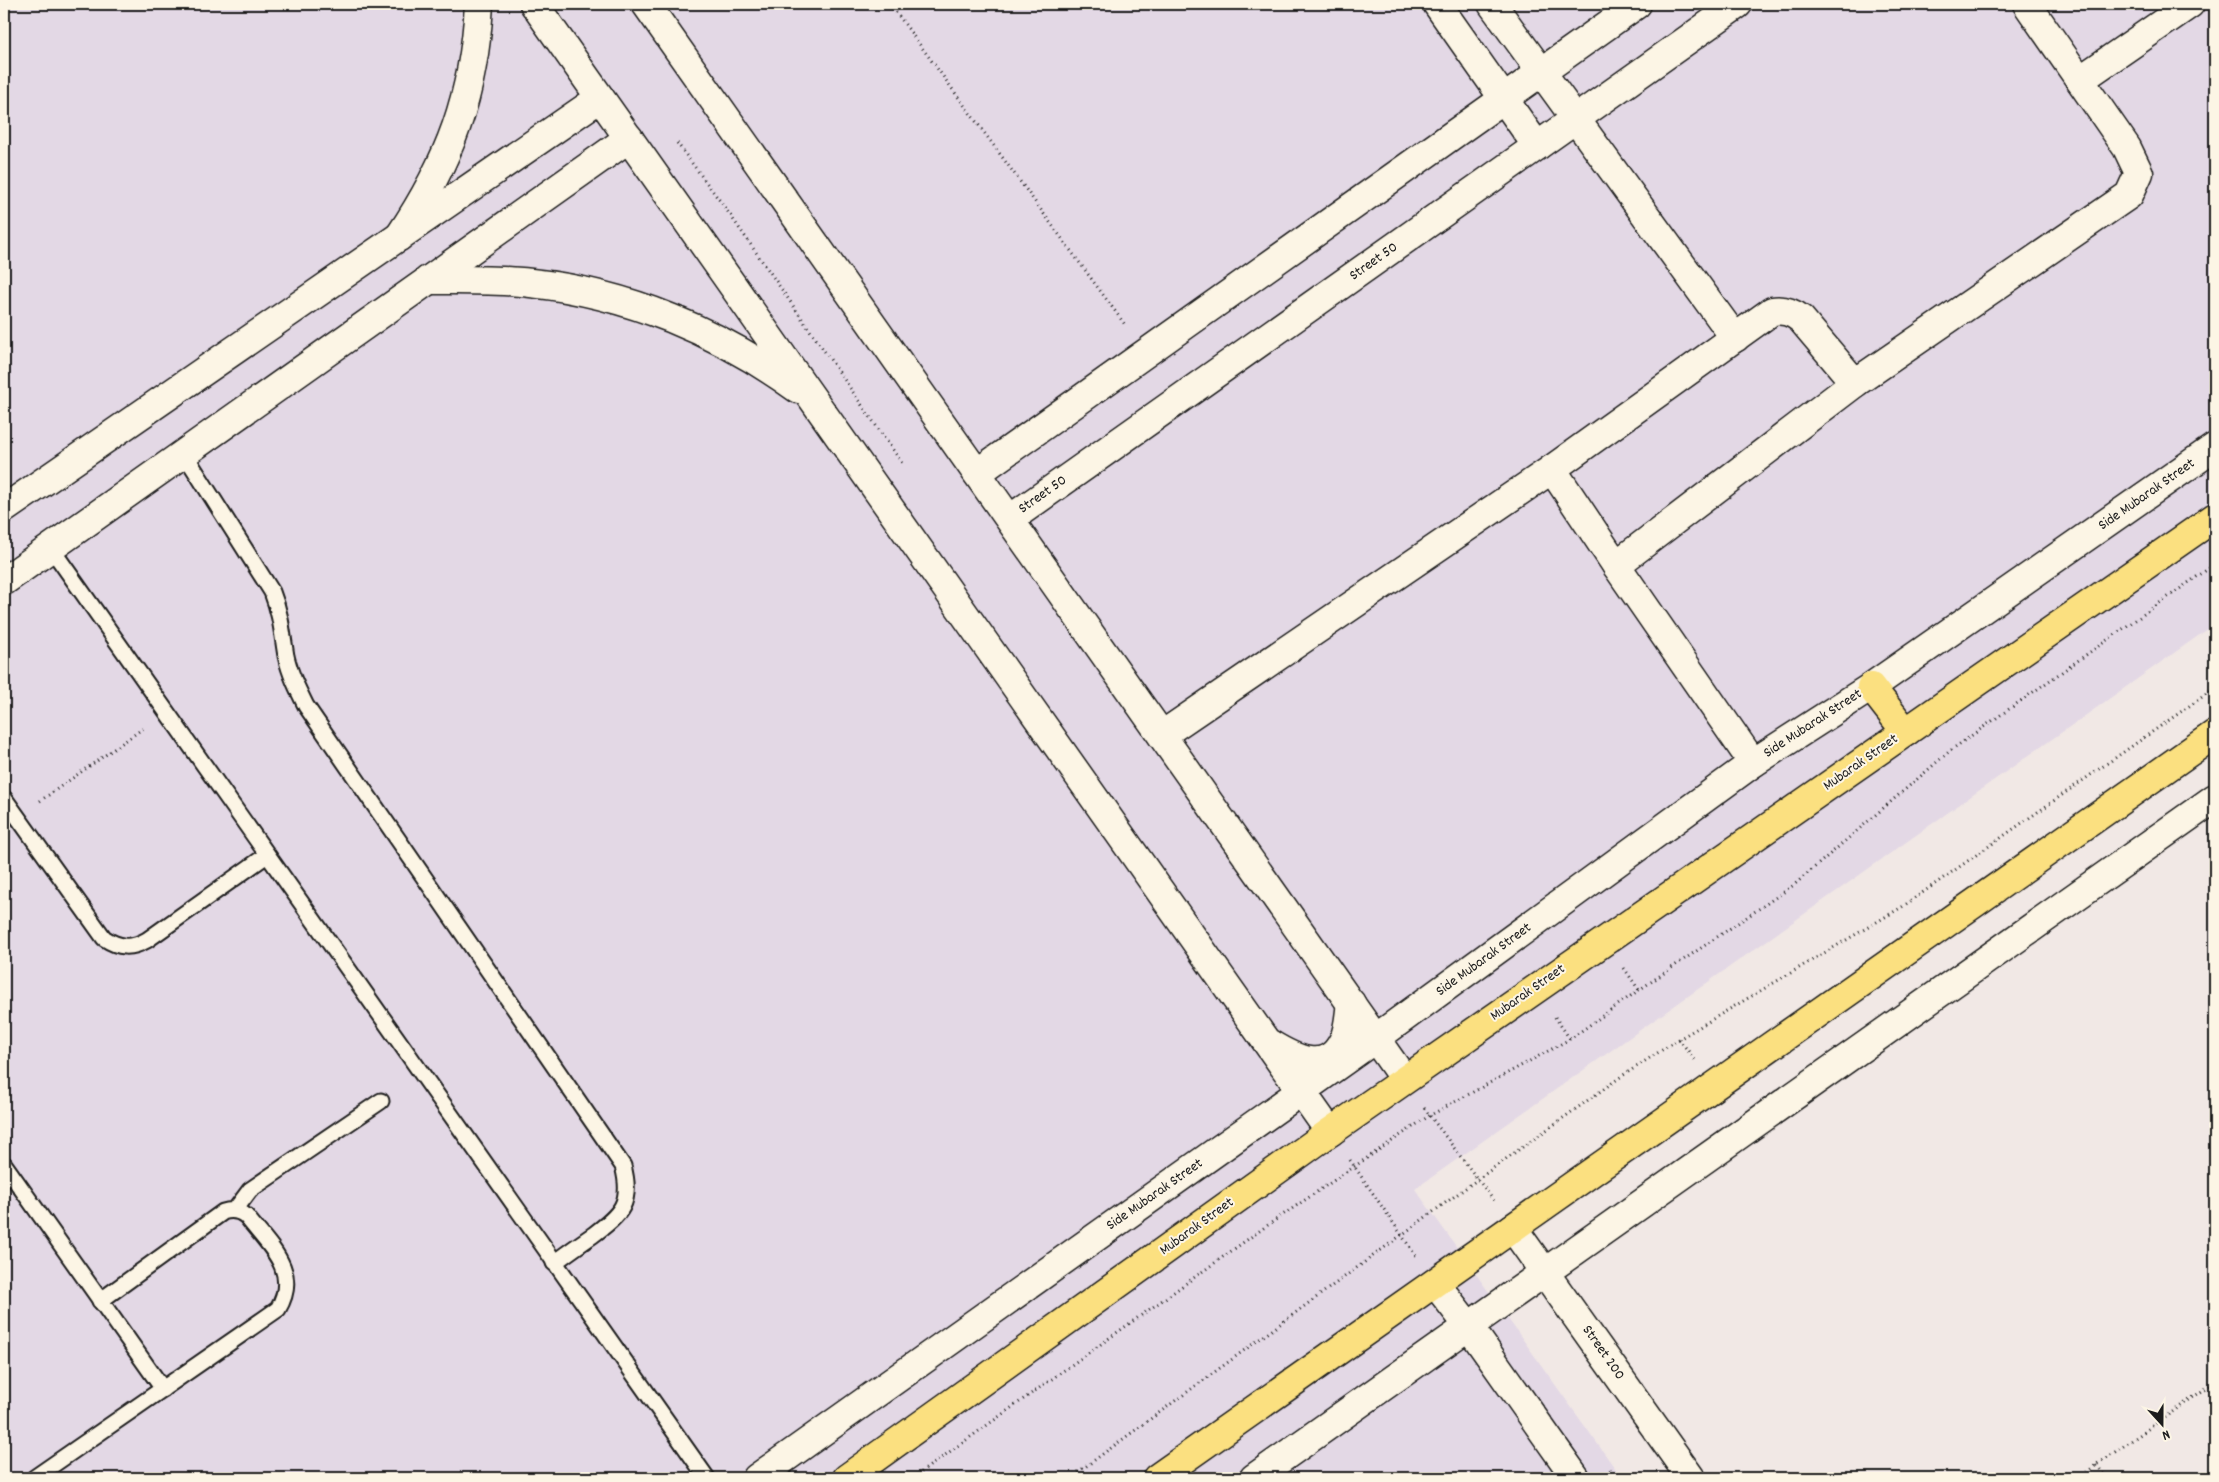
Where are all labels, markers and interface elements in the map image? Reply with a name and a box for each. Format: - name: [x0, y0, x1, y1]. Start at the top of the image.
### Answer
- street label: Street 50: [1345, 237, 1403, 287]
- street label: Side Mubarak Street: [2094, 453, 2200, 537]
- street label: Street 50: [1014, 470, 1072, 520]
- street label: Side Mubarak Street: [1760, 685, 1866, 763]
- street label: Mubarak Street: [1820, 731, 1902, 795]
- street label: Side Mubarak Street: [1433, 919, 1535, 1001]
- street label: Mubarak Street: [1487, 961, 1569, 1025]
- street label: Side Mubarak Street: [1103, 1155, 1207, 1235]
- street label: Mubarak Street: [1156, 1194, 1238, 1260]
- street label: Street 200: [1576, 1321, 1630, 1385]
- north arrow: [2136, 1400, 2186, 1450]
- text: N: [2159, 1424, 2173, 1445]

